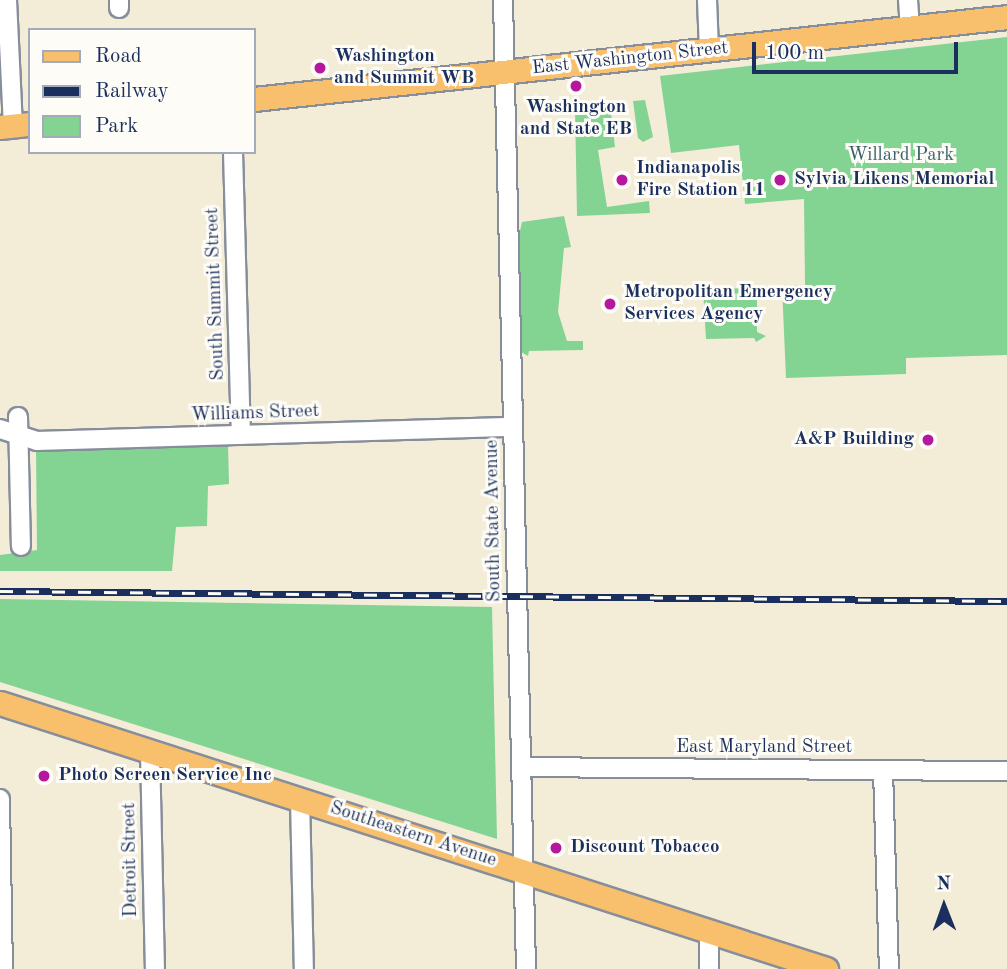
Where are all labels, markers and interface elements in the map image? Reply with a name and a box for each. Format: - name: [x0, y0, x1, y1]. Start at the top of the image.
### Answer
- legend: [28, 28, 256, 154]
- scale bar: [755, 28, 962, 72]
- street label: East Washington Street: [531, 37, 729, 81]
- text: 100 m: [765, 43, 824, 64]
- text: Road: [95, 46, 142, 67]
- place label: Washington and Summit WB: [334, 46, 474, 90]
- marker: Washington and Summit WB: [312, 60, 328, 76]
- marker: Washington and State EB: [568, 78, 584, 94]
- text: Railway: [95, 81, 169, 102]
- place label: Washington and State EB: [520, 97, 632, 141]
- text: Park: [95, 116, 138, 137]
- park label: Willard Park: [848, 145, 954, 167]
- place label: Indianapolis Fire Station 11: [636, 158, 765, 202]
- place label: Sylvia Likens Memorial: [794, 169, 994, 191]
- marker: Indianapolis Fire Station 11: [614, 172, 630, 188]
- marker: Sylvia Likens Memorial: [772, 172, 788, 188]
- street label: South Summit Street: [202, 207, 230, 381]
- place label: Metropolitan Emergency Services Agency: [624, 282, 833, 326]
- marker: Metropolitan Emergency Services Agency: [602, 296, 618, 312]
- street label: Williams Street: [190, 400, 320, 428]
- place label: A&P Building: [794, 429, 914, 451]
- marker: A&P Building: [920, 432, 936, 448]
- street label: South State Avenue: [481, 440, 507, 602]
- street label: East Maryland Street: [676, 737, 852, 759]
- place label: Photo Screen Service Inc: [58, 765, 272, 787]
- marker: Photo Screen Service Inc: [36, 768, 52, 784]
- street label: Southeastern Avenue: [327, 797, 499, 873]
- street label: Detroit Street: [119, 802, 143, 918]
- place label: Discount Tobacco: [570, 837, 719, 859]
- marker: Discount Tobacco: [548, 840, 564, 856]
- north arrow: [909, 871, 979, 941]
- text: N: [936, 875, 951, 894]

